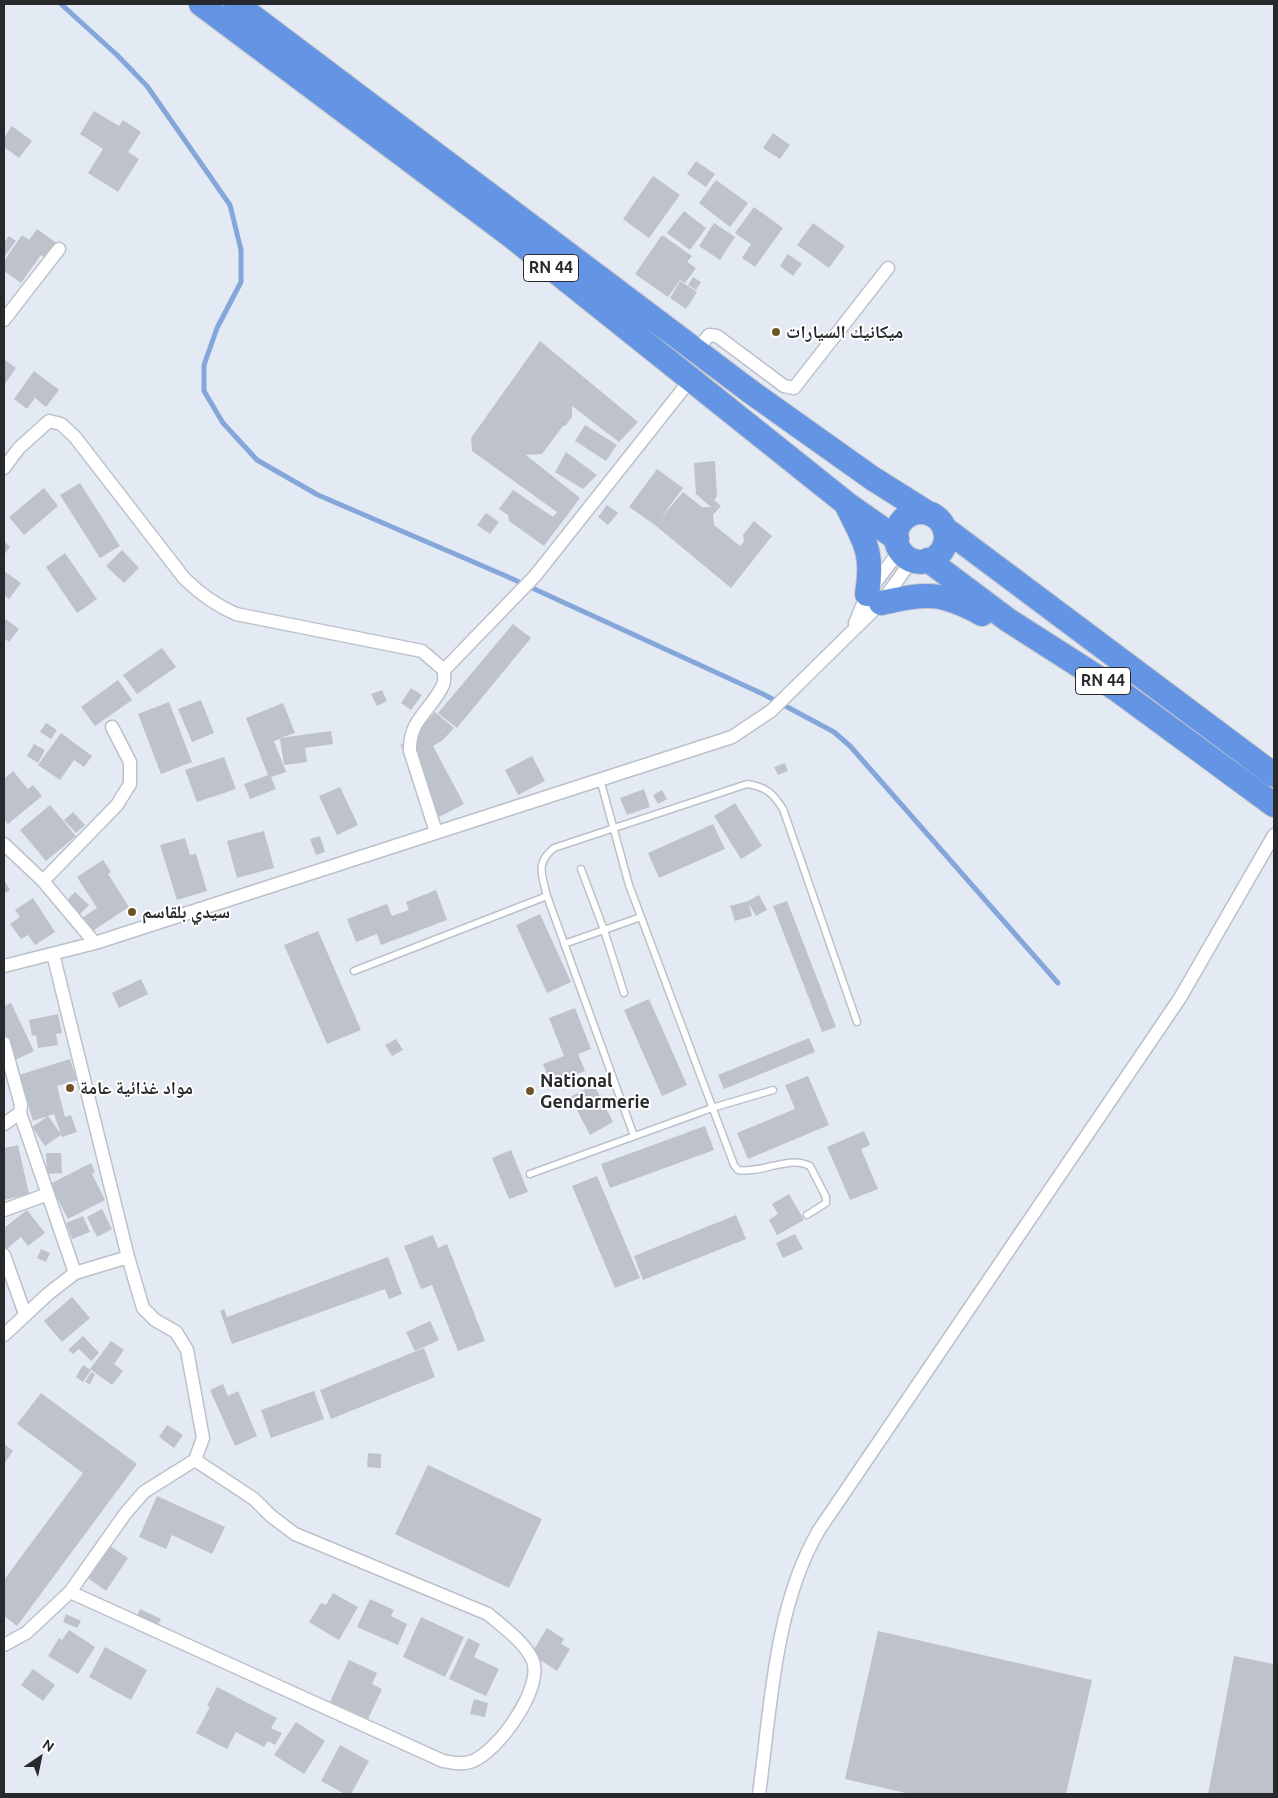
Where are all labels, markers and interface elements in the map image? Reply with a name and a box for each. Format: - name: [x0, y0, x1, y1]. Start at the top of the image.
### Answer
- road number: RN 44: [524, 254, 578, 282]
- place label: ميكانيك السيارات: [786, 321, 903, 343]
- marker: ميكانيك السيارات: [770, 326, 782, 338]
- road number: RN 44: [1076, 668, 1130, 694]
- place label: سيدي بلقاسم: [142, 901, 230, 923]
- marker: سيدي بلقاسم: [126, 906, 138, 918]
- place label: National Gendarmerie: [540, 1070, 650, 1112]
- place label: مواد غذائية عامة: [80, 1077, 193, 1099]
- marker: مواد غذائية عامة: [64, 1082, 76, 1094]
- marker: National Gendarmerie: [524, 1085, 536, 1097]
- north arrow: [15, 1733, 65, 1783]
- text: N: [40, 1736, 57, 1755]

